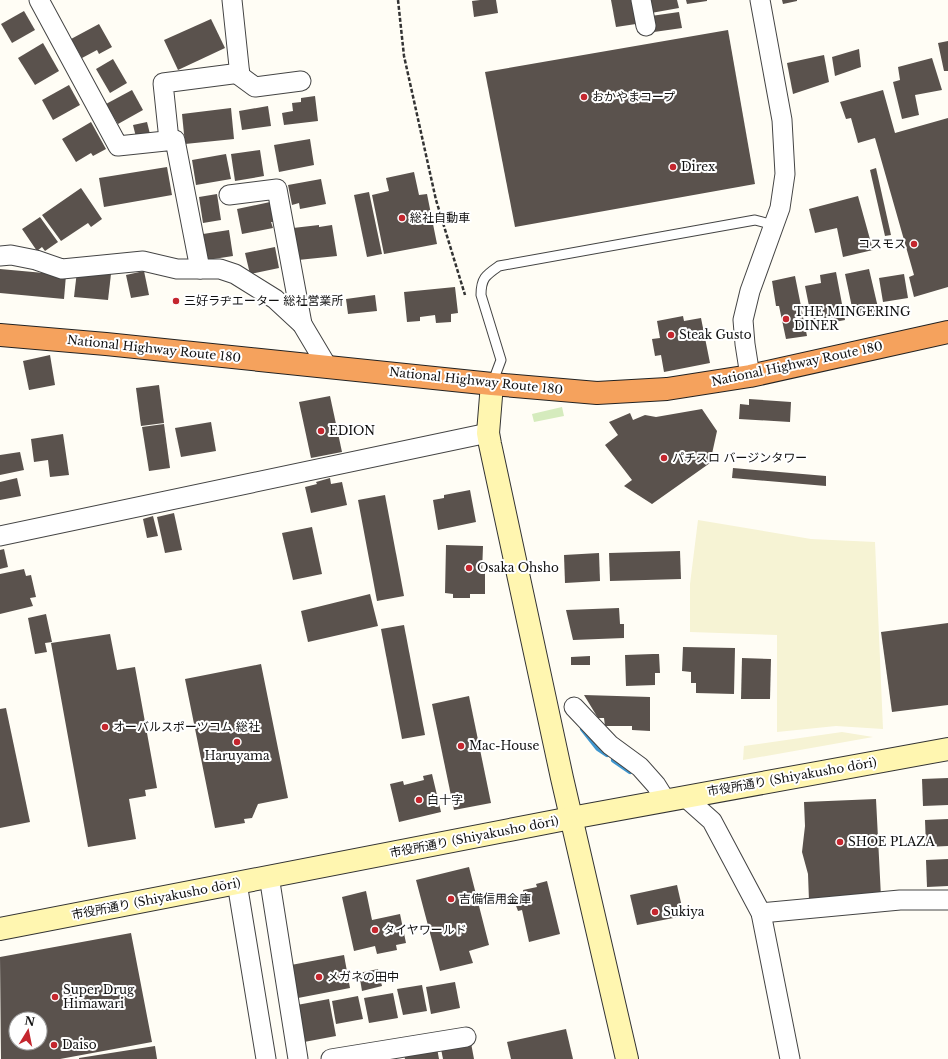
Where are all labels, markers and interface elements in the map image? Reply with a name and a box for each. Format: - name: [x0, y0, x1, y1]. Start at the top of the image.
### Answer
- place label: おかやまコープ: [592, 89, 675, 104]
- marker: おかやまコープ: [579, 92, 589, 102]
- place label: Direx: [681, 159, 716, 174]
- marker: Direx: [668, 162, 678, 172]
- place label: 総社自動車: [410, 210, 470, 225]
- marker: 総社自動車: [397, 213, 407, 223]
- place label: コスモス: [858, 236, 906, 251]
- marker: コスモス: [909, 239, 919, 249]
- place label: 三好ラヂエーター 総社営業所: [184, 293, 343, 308]
- marker: 三好ラヂエーター 総社営業所: [171, 296, 181, 306]
- place label: THE MINGERING DINER: [794, 304, 911, 333]
- marker: THE MINGERING DINER: [781, 314, 791, 324]
- place label: Steak Gusto: [679, 327, 752, 342]
- marker: Steak Gusto: [666, 330, 676, 340]
- street label: National Highway Route 180: [66, 332, 242, 365]
- street label: National Highway Route 180: [710, 338, 884, 389]
- street label: National Highway Route 180: [388, 364, 564, 397]
- place label: EDION: [329, 423, 375, 438]
- marker: EDION: [316, 426, 326, 436]
- place label: パチスロ バージンタワー: [672, 450, 807, 465]
- marker: パチスロ バージンタワー: [659, 453, 669, 463]
- place label: Osaka Ohsho: [477, 560, 559, 575]
- marker: Osaka Ohsho: [464, 563, 474, 573]
- place label: オーバルスポーツコム 総社: [113, 719, 260, 734]
- marker: オーバルスポーツコム 総社: [100, 722, 110, 732]
- marker: Haruyama: [232, 737, 242, 747]
- place label: Mac-House: [469, 738, 540, 753]
- marker: Mac-House: [456, 741, 466, 751]
- place label: Haruyama: [204, 748, 270, 763]
- street label: 市役所通り (Shiyakusho dōri): [706, 754, 878, 799]
- place label: 白十字: [427, 792, 463, 807]
- marker: 白十字: [414, 795, 424, 805]
- street label: 市役所通り (Shiyakusho dōri): [388, 813, 560, 860]
- place label: SHOE PLAZA: [848, 834, 935, 849]
- marker: SHOE PLAZA: [835, 837, 845, 847]
- street label: 市役所通り (Shiyakusho dōri): [70, 875, 242, 922]
- place label: 吉備信用金庫: [459, 891, 531, 906]
- marker: 吉備信用金庫: [446, 894, 456, 904]
- place label: Sukiya: [663, 904, 705, 919]
- marker: Sukiya: [650, 907, 660, 917]
- place label: タイヤワールド: [383, 922, 467, 937]
- marker: タイヤワールド: [370, 925, 380, 935]
- place label: メガネの田中: [327, 969, 399, 984]
- marker: メガネの田中: [314, 972, 324, 982]
- place label: Super Drug Himawari: [63, 982, 135, 1011]
- marker: Super Drug Himawari: [50, 992, 60, 1002]
- north arrow: [8, 1011, 48, 1051]
- text: N: [23, 1013, 37, 1029]
- place label: Daiso: [62, 1037, 97, 1052]
- marker: Daiso: [49, 1040, 59, 1050]

